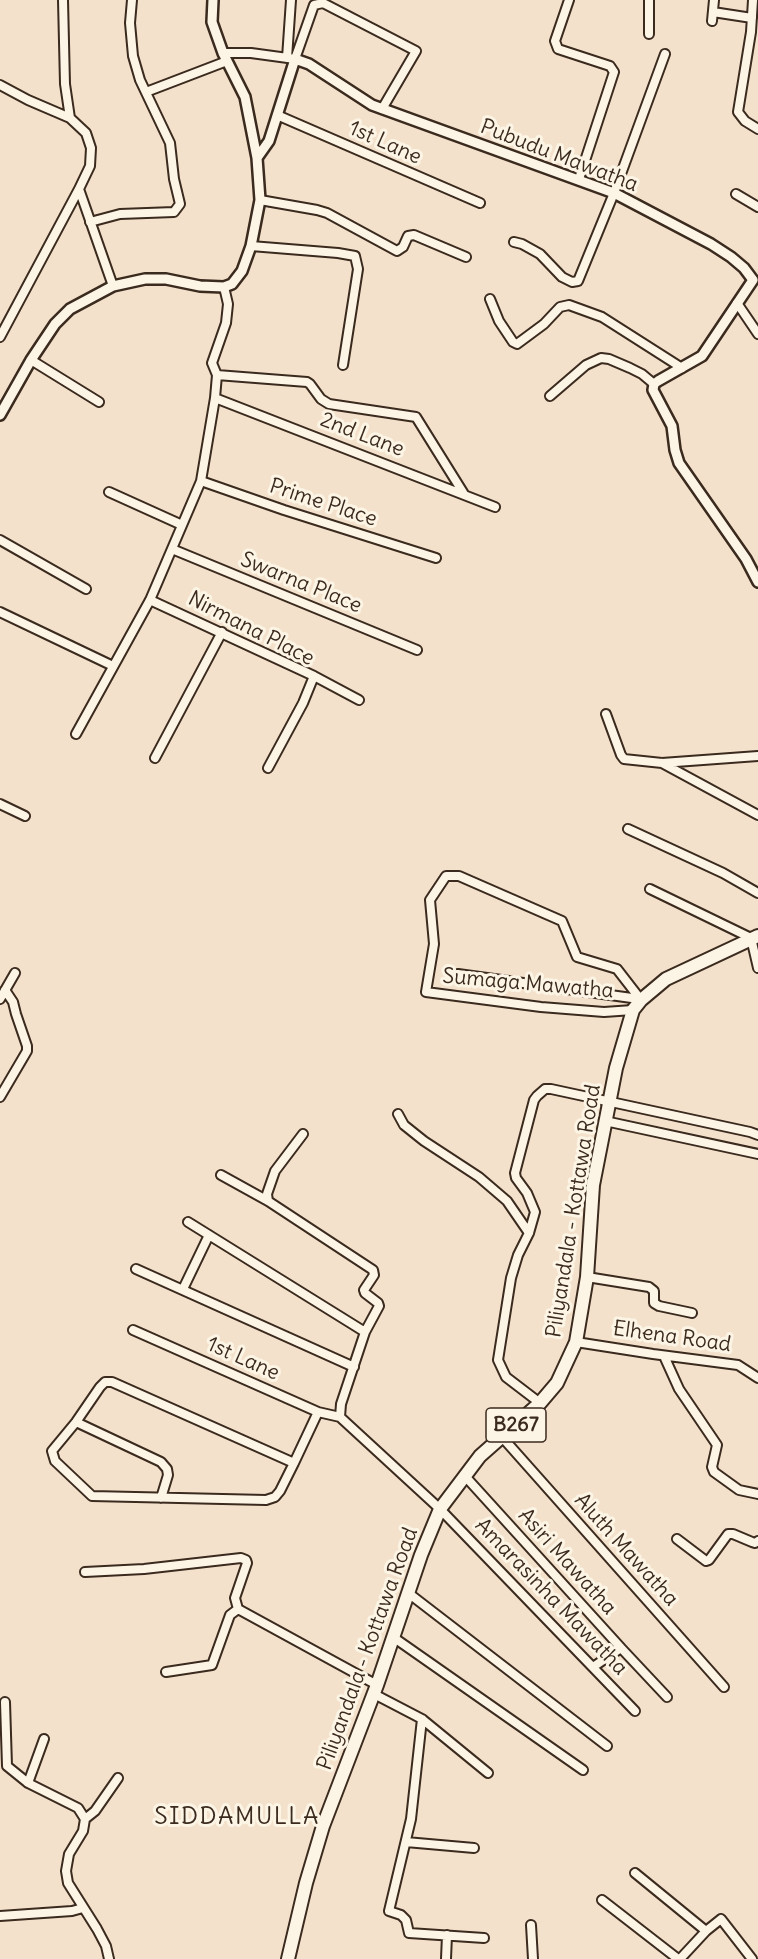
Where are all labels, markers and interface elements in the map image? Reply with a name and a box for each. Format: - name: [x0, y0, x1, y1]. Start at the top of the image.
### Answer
- street label: Pubudu Mawatha: [477, 114, 641, 198]
- street label: 1st Lane: [345, 116, 425, 170]
- street label: 2nd Lane: [317, 408, 407, 462]
- street label: Prime Place: [266, 474, 380, 532]
- street label: Swarna Place: [237, 547, 365, 619]
- street label: Nirmana Place: [184, 586, 318, 672]
- street label: Sumaga Mawatha: [441, 964, 615, 1004]
- street label: Piliyandala - Kottawa Road: [542, 1083, 606, 1339]
- street label: Elhena Road: [611, 1316, 733, 1358]
- street label: 1st Lane: [203, 1332, 283, 1386]
- road number: B267: [486, 1408, 546, 1442]
- street label: Aluth Mawatha: [569, 1488, 683, 1612]
- street label: Asiri Mawatha: [513, 1504, 621, 1620]
- street label: Amarasinha Mawatha: [470, 1513, 632, 1681]
- street label: Piliyandala - Kottawa Road: [312, 1524, 424, 1774]
- district label: SIDDAMULLA: [154, 1803, 320, 1831]

